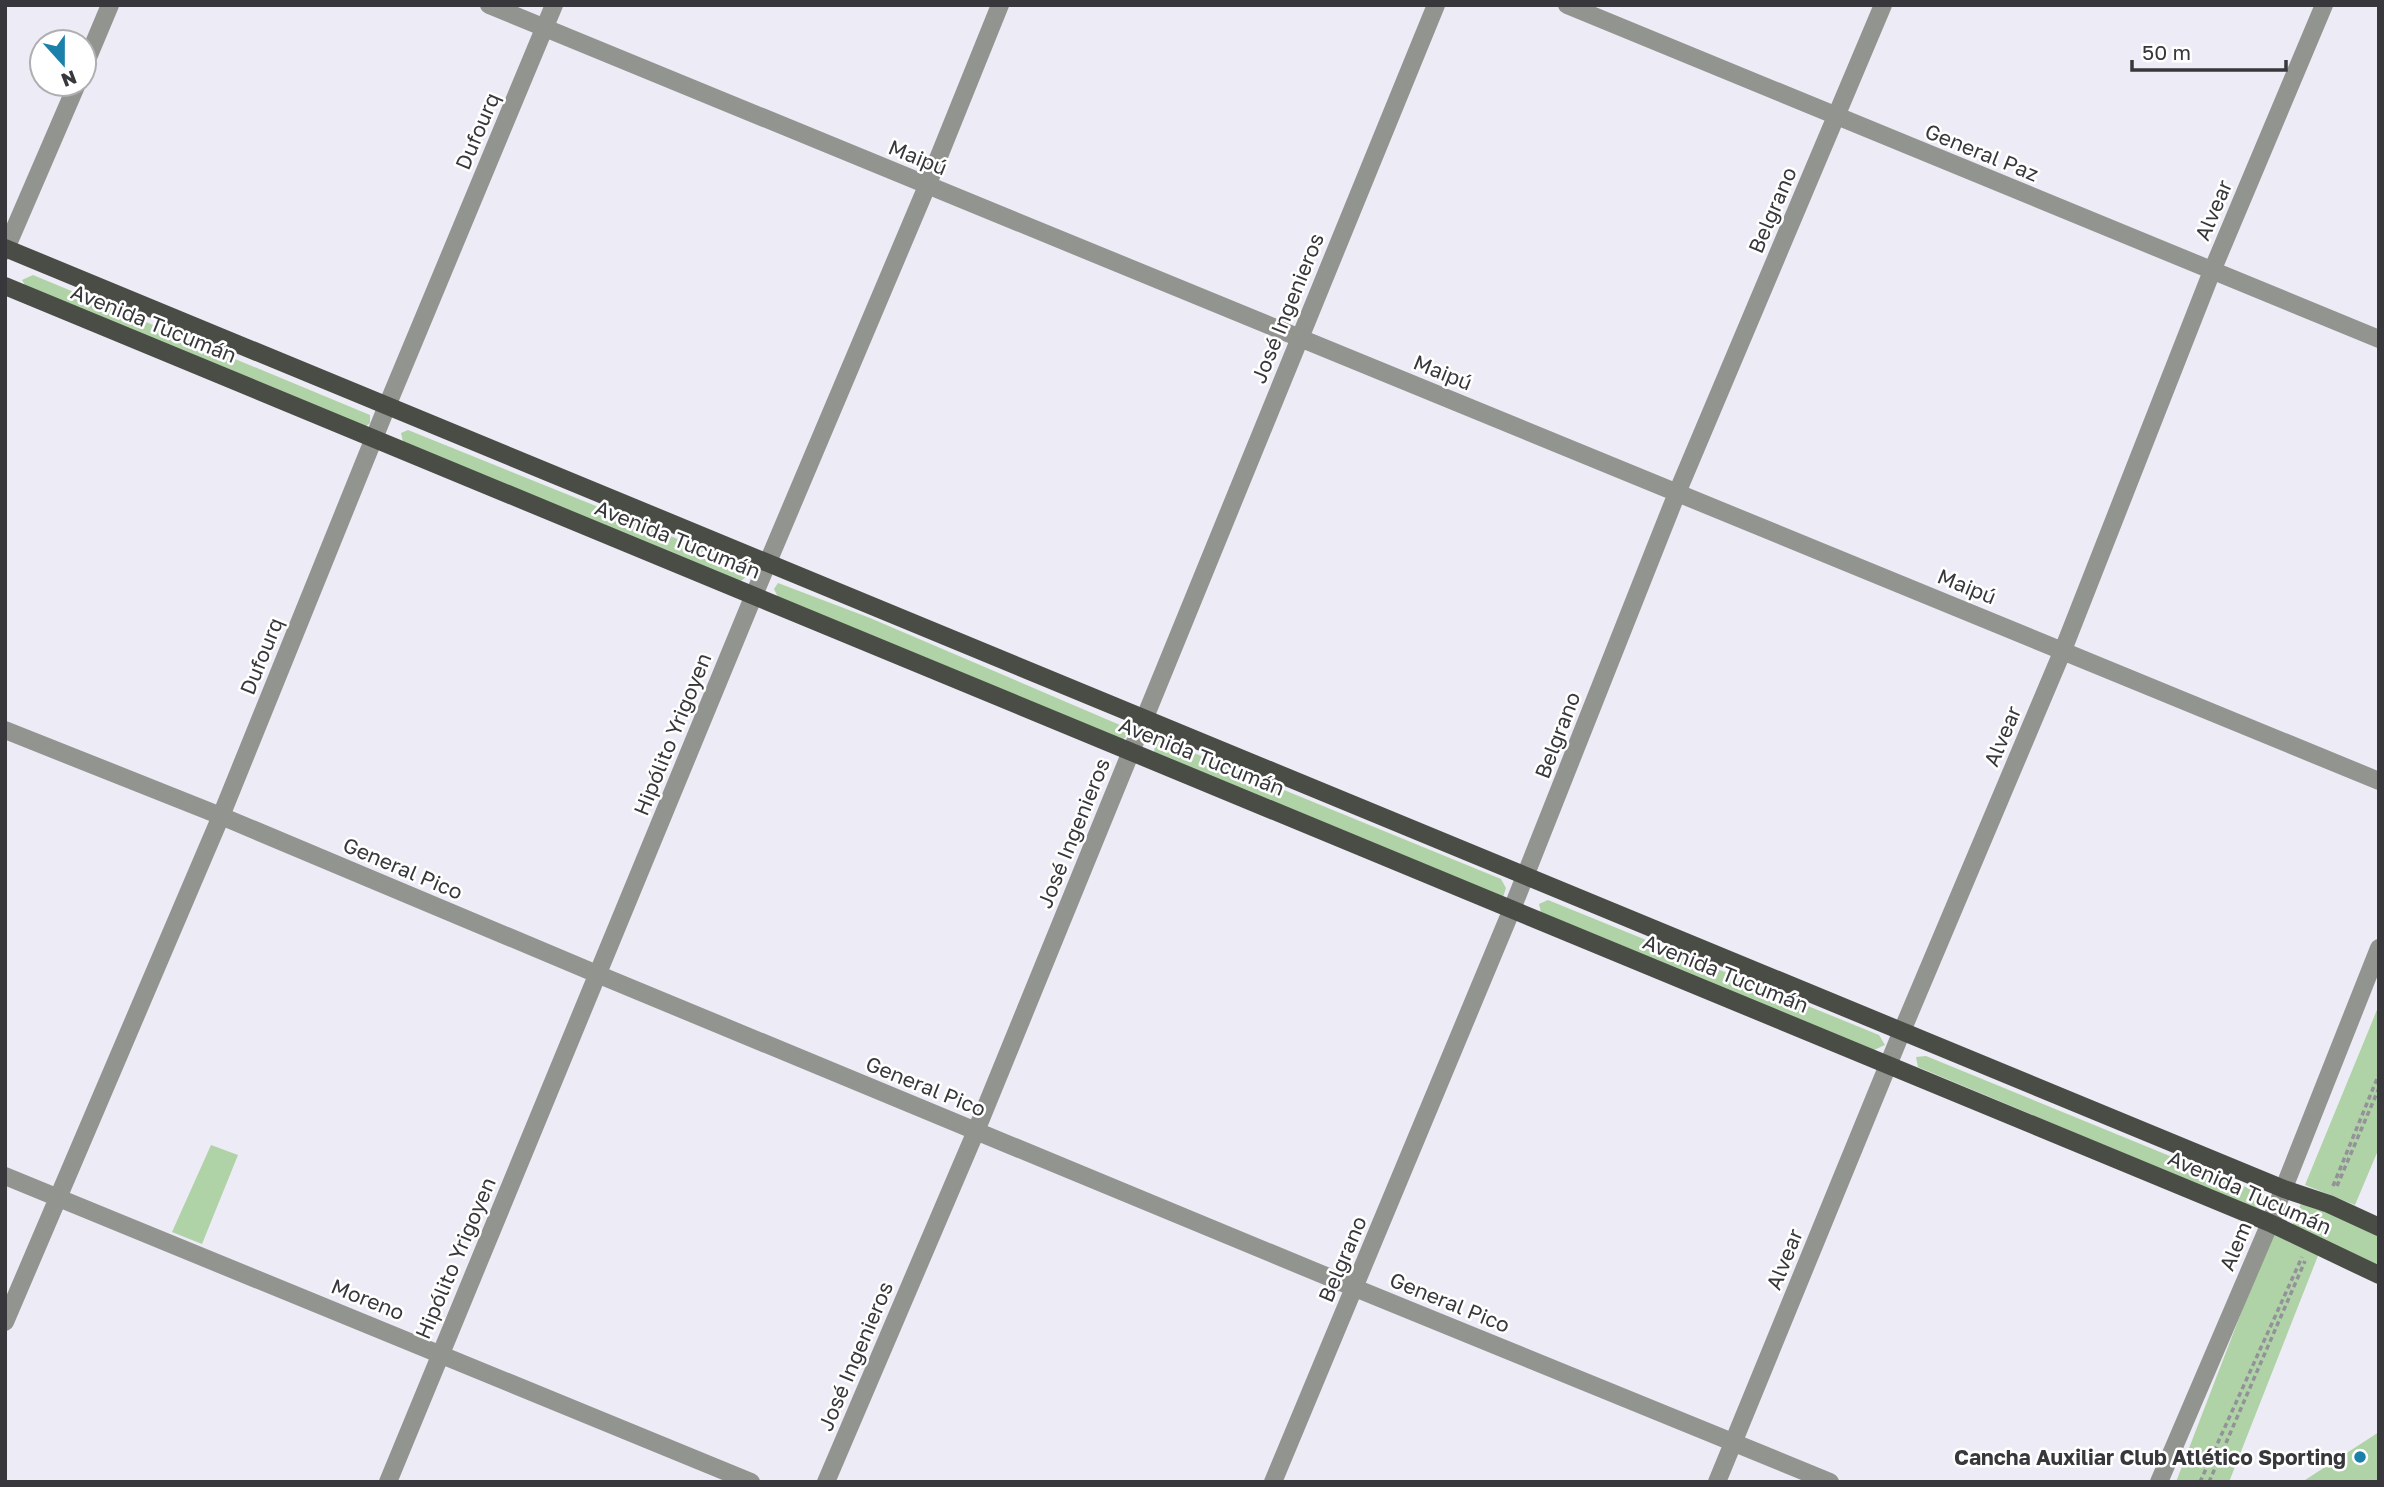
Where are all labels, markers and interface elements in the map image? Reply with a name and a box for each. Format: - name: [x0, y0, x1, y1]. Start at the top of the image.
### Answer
- north arrow: [28, 28, 98, 98]
- scale bar: [2132, 28, 2286, 72]
- text: 50 m: [2142, 39, 2191, 65]
- text: N: [58, 66, 80, 93]
- street label: Dufourq: [449, 89, 505, 173]
- street label: General Paz: [1921, 117, 2043, 187]
- street label: Maipú: [885, 133, 951, 181]
- street label: Belgrano: [1742, 163, 1802, 257]
- street label: Alvear: [2189, 176, 2237, 244]
- street label: José Ingenieros: [1245, 229, 1329, 387]
- street label: Avenida Tucumán: [67, 278, 241, 368]
- street label: Maipú: [1410, 348, 1476, 396]
- street label: Avenida Tucumán: [591, 494, 765, 584]
- street label: Maipú: [1934, 562, 2000, 610]
- street label: Dufourq: [234, 614, 288, 698]
- street label: Hipólito Yrigoyen: [627, 649, 717, 819]
- street label: Belgrano: [1529, 688, 1585, 782]
- street label: Alvear: [1978, 702, 2026, 770]
- street label: Avenida Tucumán: [1115, 711, 1289, 801]
- street label: José Ingenieros: [1031, 754, 1115, 912]
- street label: General Pico: [339, 831, 467, 905]
- street label: Avenida Tucumán: [1639, 928, 1813, 1018]
- street label: General Pico: [862, 1050, 990, 1122]
- street label: Avenida Tucumán: [2164, 1144, 2336, 1240]
- street label: Hipólito Yrigoyen: [409, 1173, 501, 1343]
- street label: Belgrano: [1312, 1212, 1372, 1306]
- street label: Alem: [2213, 1217, 2257, 1275]
- street label: Alvear: [1760, 1225, 1808, 1293]
- street label: General Pico: [1386, 1266, 1514, 1338]
- street label: Moreno: [328, 1273, 408, 1325]
- street label: José Ingenieros: [812, 1277, 898, 1435]
- place label: Cancha Auxiliar Club Atlético Sporting: [1954, 1444, 2346, 1470]
- marker: Cancha Auxiliar Club Atlético Sporting: [2352, 1449, 2368, 1465]

